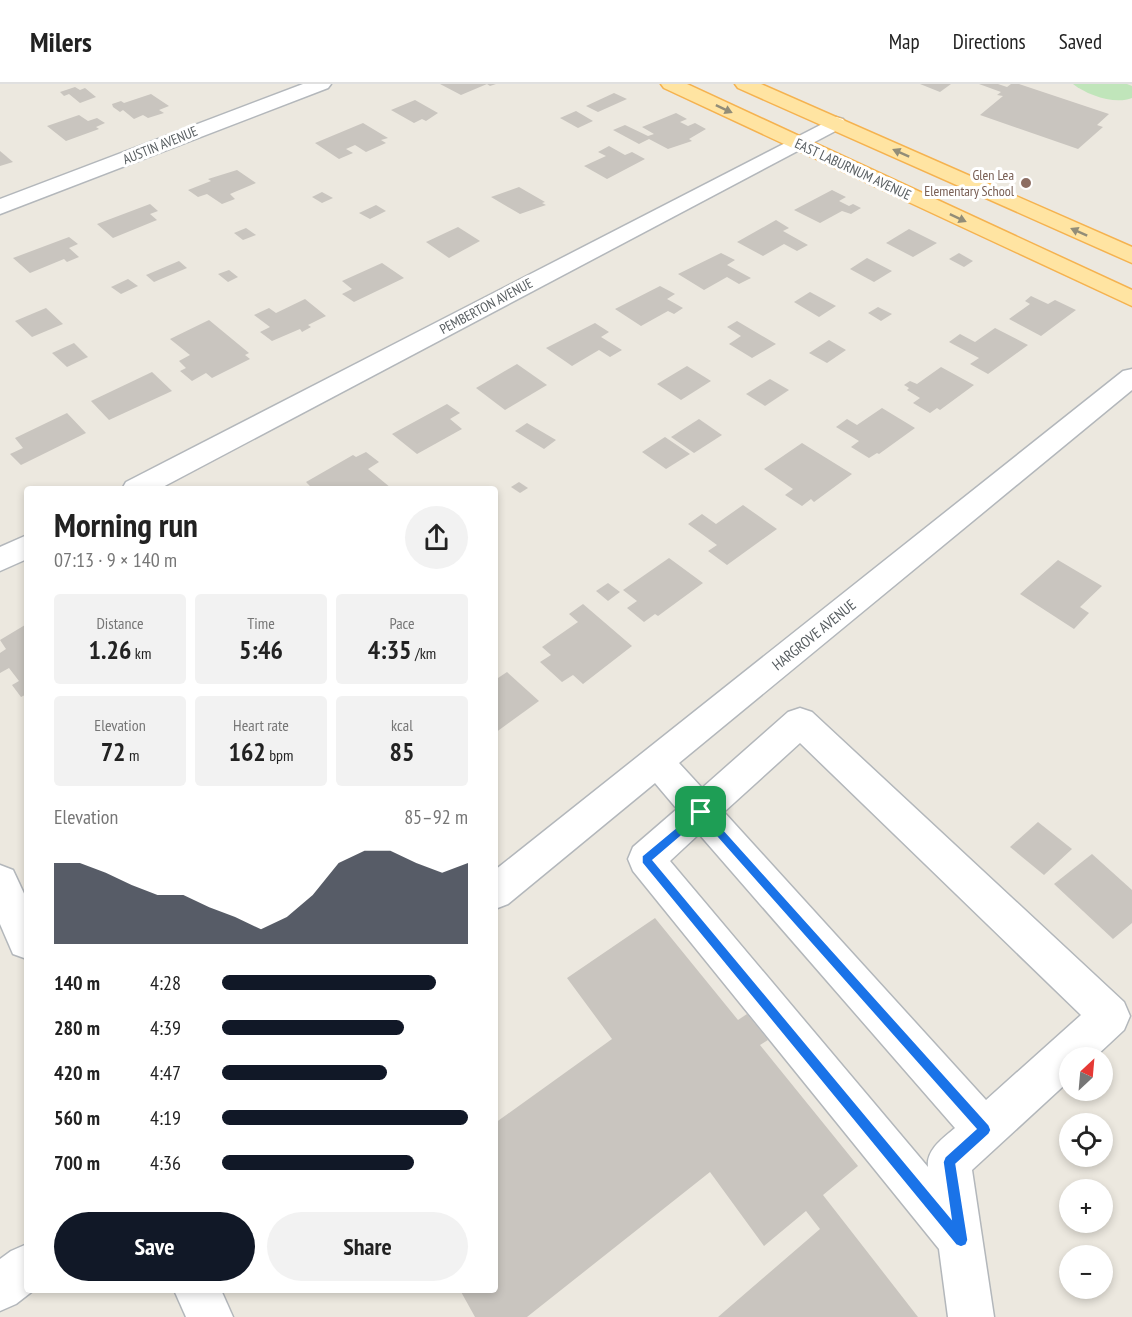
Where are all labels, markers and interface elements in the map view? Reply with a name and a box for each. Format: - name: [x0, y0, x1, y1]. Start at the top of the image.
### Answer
- text: Milers: [30, 23, 92, 60]
- text: Map: [889, 28, 920, 55]
- text: Directions: [953, 28, 1026, 55]
- text: Saved: [1059, 28, 1102, 55]
- one-way arrow: [716, 104, 733, 113]
- street label: AUSTIN AVENUE: [120, 122, 200, 168]
- street label: EAST LABURNUM AVENUE: [792, 134, 914, 204]
- one-way arrow: [892, 148, 909, 157]
- place label: Glen Lea Elementary School: [924, 166, 1015, 200]
- marker: Glen Lea Elementary School: [1019, 176, 1033, 190]
- one-way arrow: [949, 213, 967, 223]
- one-way arrow: [1070, 228, 1087, 237]
- street label: PEMBERTON AVENUE: [436, 274, 536, 338]
- text: Morning run: [54, 503, 198, 546]
- button: share: [405, 506, 468, 569]
- text: 07:13 · 9 × 140 m: [54, 547, 177, 573]
- street label: HARGROVE AVENUE: [768, 595, 859, 674]
- text: Distance: [96, 613, 144, 633]
- text: Time: [247, 613, 275, 633]
- text: Pace: [389, 613, 415, 633]
- text: 1.26: [89, 633, 131, 666]
- text: 5:46: [239, 633, 283, 666]
- text: 4:35: [368, 633, 412, 666]
- text: km: [131, 643, 151, 663]
- text: /km: [412, 643, 436, 663]
- text: Elevation: [94, 715, 146, 735]
- text: Heart rate: [233, 715, 289, 735]
- text: kcal: [391, 715, 413, 735]
- text: 72: [101, 735, 126, 768]
- text: 162: [228, 735, 266, 768]
- text: 85: [390, 735, 414, 768]
- text: m: [126, 745, 139, 765]
- text: bpm: [266, 745, 294, 765]
- pin: [675, 786, 726, 837]
- icon: arrive: [684, 795, 717, 828]
- text: Elevation: [54, 804, 118, 830]
- text: 85–92 m: [404, 804, 468, 830]
- text: 140 m: [54, 970, 100, 996]
- text: 4:28: [150, 970, 181, 996]
- text: 280 m: [54, 1015, 100, 1041]
- text: 4:39: [150, 1015, 181, 1041]
- north arrow: [1059, 1047, 1113, 1101]
- map controls: [1059, 1047, 1113, 1299]
- text: 420 m: [54, 1060, 100, 1086]
- text: 4:47: [150, 1060, 181, 1086]
- text: 560 m: [54, 1105, 100, 1131]
- text: 4:19: [150, 1105, 181, 1131]
- button: locate: [1059, 1113, 1113, 1167]
- text: 700 m: [54, 1150, 100, 1176]
- text: 4:36: [150, 1150, 181, 1176]
- button: +: [1059, 1179, 1113, 1233]
- button: Save: [54, 1212, 255, 1281]
- button: Share: [267, 1212, 468, 1281]
- button: −: [1059, 1245, 1113, 1299]

